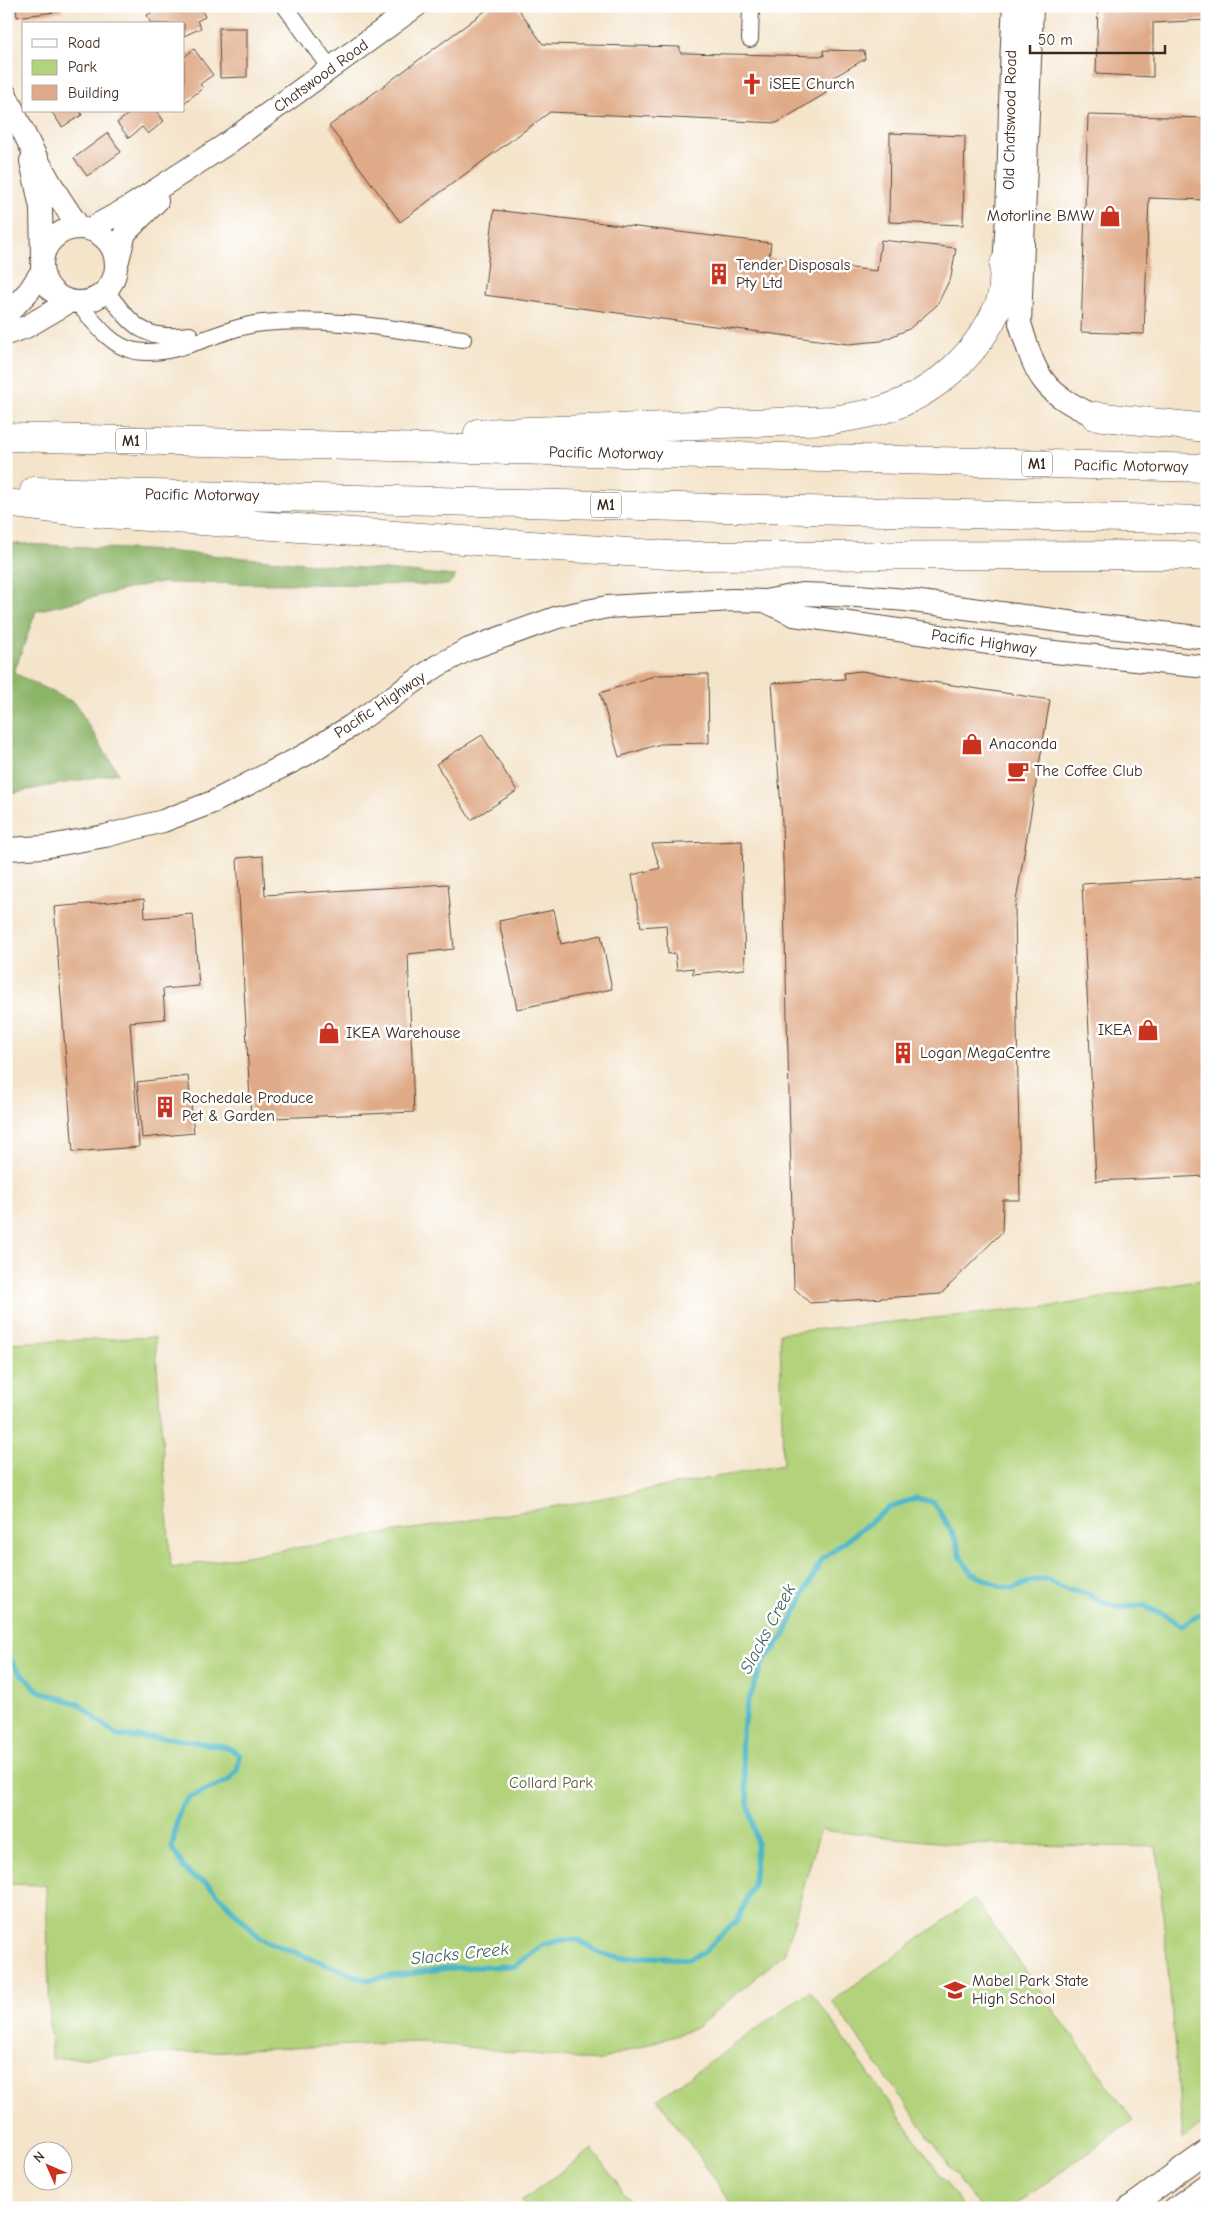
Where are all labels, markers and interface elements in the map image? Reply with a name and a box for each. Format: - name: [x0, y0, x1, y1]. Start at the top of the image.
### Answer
- legend: [22, 22, 185, 112]
- scale bar: [1030, 22, 1166, 54]
- text: 50 m: [1038, 31, 1073, 49]
- text: Road: [68, 34, 100, 52]
- street label: Chatswood Road: [270, 36, 372, 116]
- street label: Old Chatswood Road: [1000, 50, 1020, 190]
- text: Park: [68, 58, 97, 76]
- church icon: iSEE Church: [739, 71, 765, 97]
- place label: iSEE Church: [769, 75, 855, 93]
- text: Building: [68, 84, 119, 102]
- shop icon: Motorline BMW: [1097, 203, 1123, 229]
- place label: Motorline BMW: [987, 207, 1094, 225]
- place label: Tender Disposals Pty Ltd: [736, 256, 851, 292]
- building icon: Tender Disposals Pty Ltd: [706, 261, 732, 287]
- road number: M1: [116, 428, 146, 454]
- street label: Pacific Motorway: [549, 443, 664, 463]
- road number: M1: [1022, 452, 1052, 476]
- street label: Pacific Motorway: [1074, 456, 1189, 476]
- street label: Pacific Motorway: [145, 485, 260, 505]
- road number: M1: [591, 492, 621, 518]
- street label: Pacific Highway: [930, 626, 1039, 658]
- street label: Pacific Highway: [331, 667, 430, 742]
- shop icon: Anaconda: [959, 731, 985, 757]
- place label: Anaconda: [989, 735, 1057, 753]
- cafe icon: The Coffee Club: [1005, 758, 1031, 784]
- place label: The Coffee Club: [1034, 762, 1143, 780]
- shop icon: IKEA: [1135, 1017, 1161, 1043]
- shop icon: IKEA Warehouse: [316, 1020, 342, 1046]
- place label: IKEA: [1098, 1021, 1132, 1039]
- place label: IKEA Warehouse: [346, 1024, 460, 1042]
- building icon: Logan MegaCentre: [890, 1040, 916, 1066]
- place label: Logan MegaCentre: [920, 1044, 1051, 1062]
- place label: Rochedale Produce Pet & Garden: [182, 1089, 314, 1125]
- building icon: Rochedale Produce Pet & Garden: [152, 1094, 178, 1120]
- water label: Slacks Creek: [736, 1580, 801, 1677]
- park label: Collard Park: [509, 1774, 593, 1792]
- water label: Slacks Creek: [410, 1938, 510, 1970]
- place label: Mabel Park State High School: [972, 1972, 1088, 2008]
- school or university icon: Mabel Park State High School: [942, 1977, 968, 2003]
- north arrow: [22, 2142, 72, 2192]
- text: N: [30, 2148, 48, 2166]

